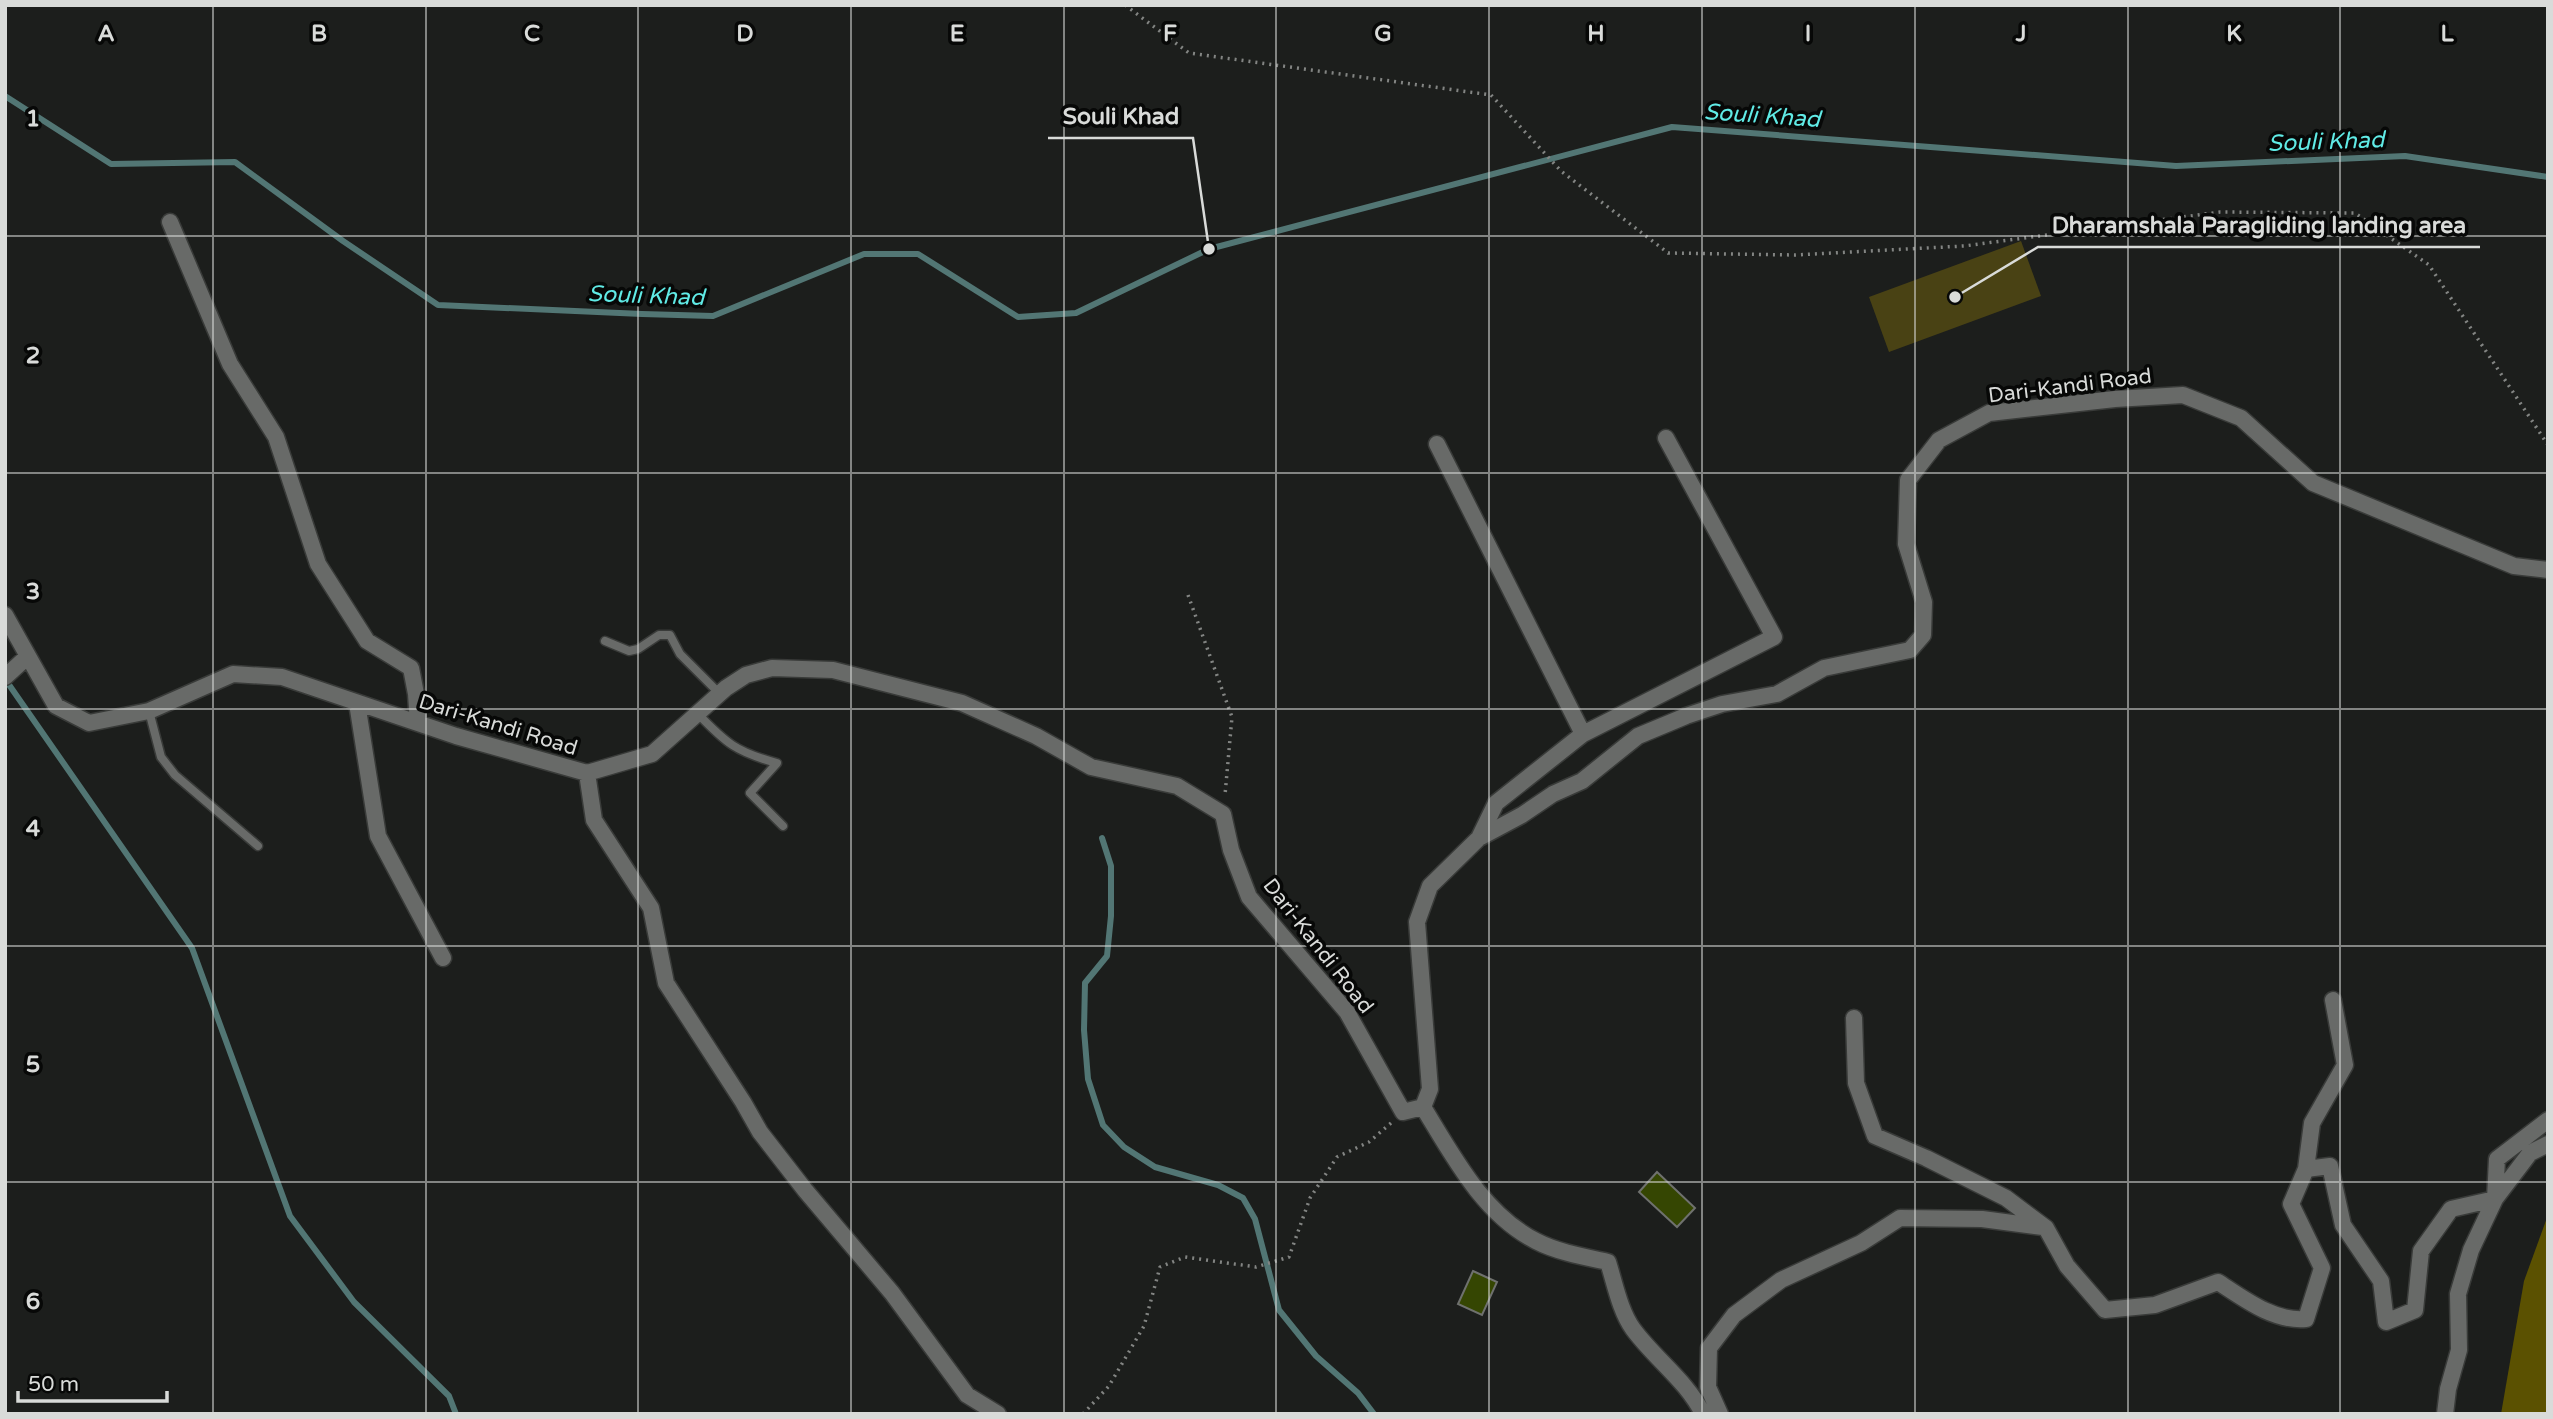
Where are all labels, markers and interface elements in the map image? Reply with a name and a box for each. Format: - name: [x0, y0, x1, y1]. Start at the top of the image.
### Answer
- text: A: [97, 20, 115, 48]
- text: B: [311, 20, 327, 48]
- text: C: [524, 20, 540, 48]
- text: D: [736, 20, 754, 48]
- text: E: [950, 20, 964, 48]
- text: F: [1163, 20, 1177, 48]
- text: G: [1374, 20, 1392, 48]
- text: H: [1587, 20, 1605, 48]
- text: I: [1805, 20, 1811, 48]
- text: J: [2015, 20, 2026, 48]
- text: K: [2226, 20, 2242, 48]
- text: L: [2440, 20, 2454, 48]
- callout: Souli Khad: [1048, 94, 1193, 138]
- water label: Souli Khad: [1703, 98, 1824, 134]
- text: Souli Khad: [1063, 103, 1179, 131]
- text: 1: [26, 105, 40, 133]
- water label: Souli Khad: [2267, 126, 2387, 158]
- callout: Dharamshala Paragliding landing area: [2038, 203, 2480, 247]
- text: Dharamshala Paragliding landing area: [2052, 212, 2466, 240]
- water label: Souli Khad: [587, 280, 707, 312]
- text: 2: [26, 342, 40, 370]
- street label: Dari-Kandi Road: [1987, 364, 2153, 408]
- text: 3: [26, 578, 40, 606]
- street label: Dari-Kandi Road: [416, 689, 580, 761]
- text: 4: [26, 815, 41, 843]
- street label: Dari-Kandi Road: [1257, 873, 1379, 1019]
- text: 5: [26, 1051, 40, 1079]
- text: 6: [26, 1288, 40, 1316]
- scale bar: [18, 1360, 166, 1404]
- text: 50 m: [28, 1372, 79, 1397]

